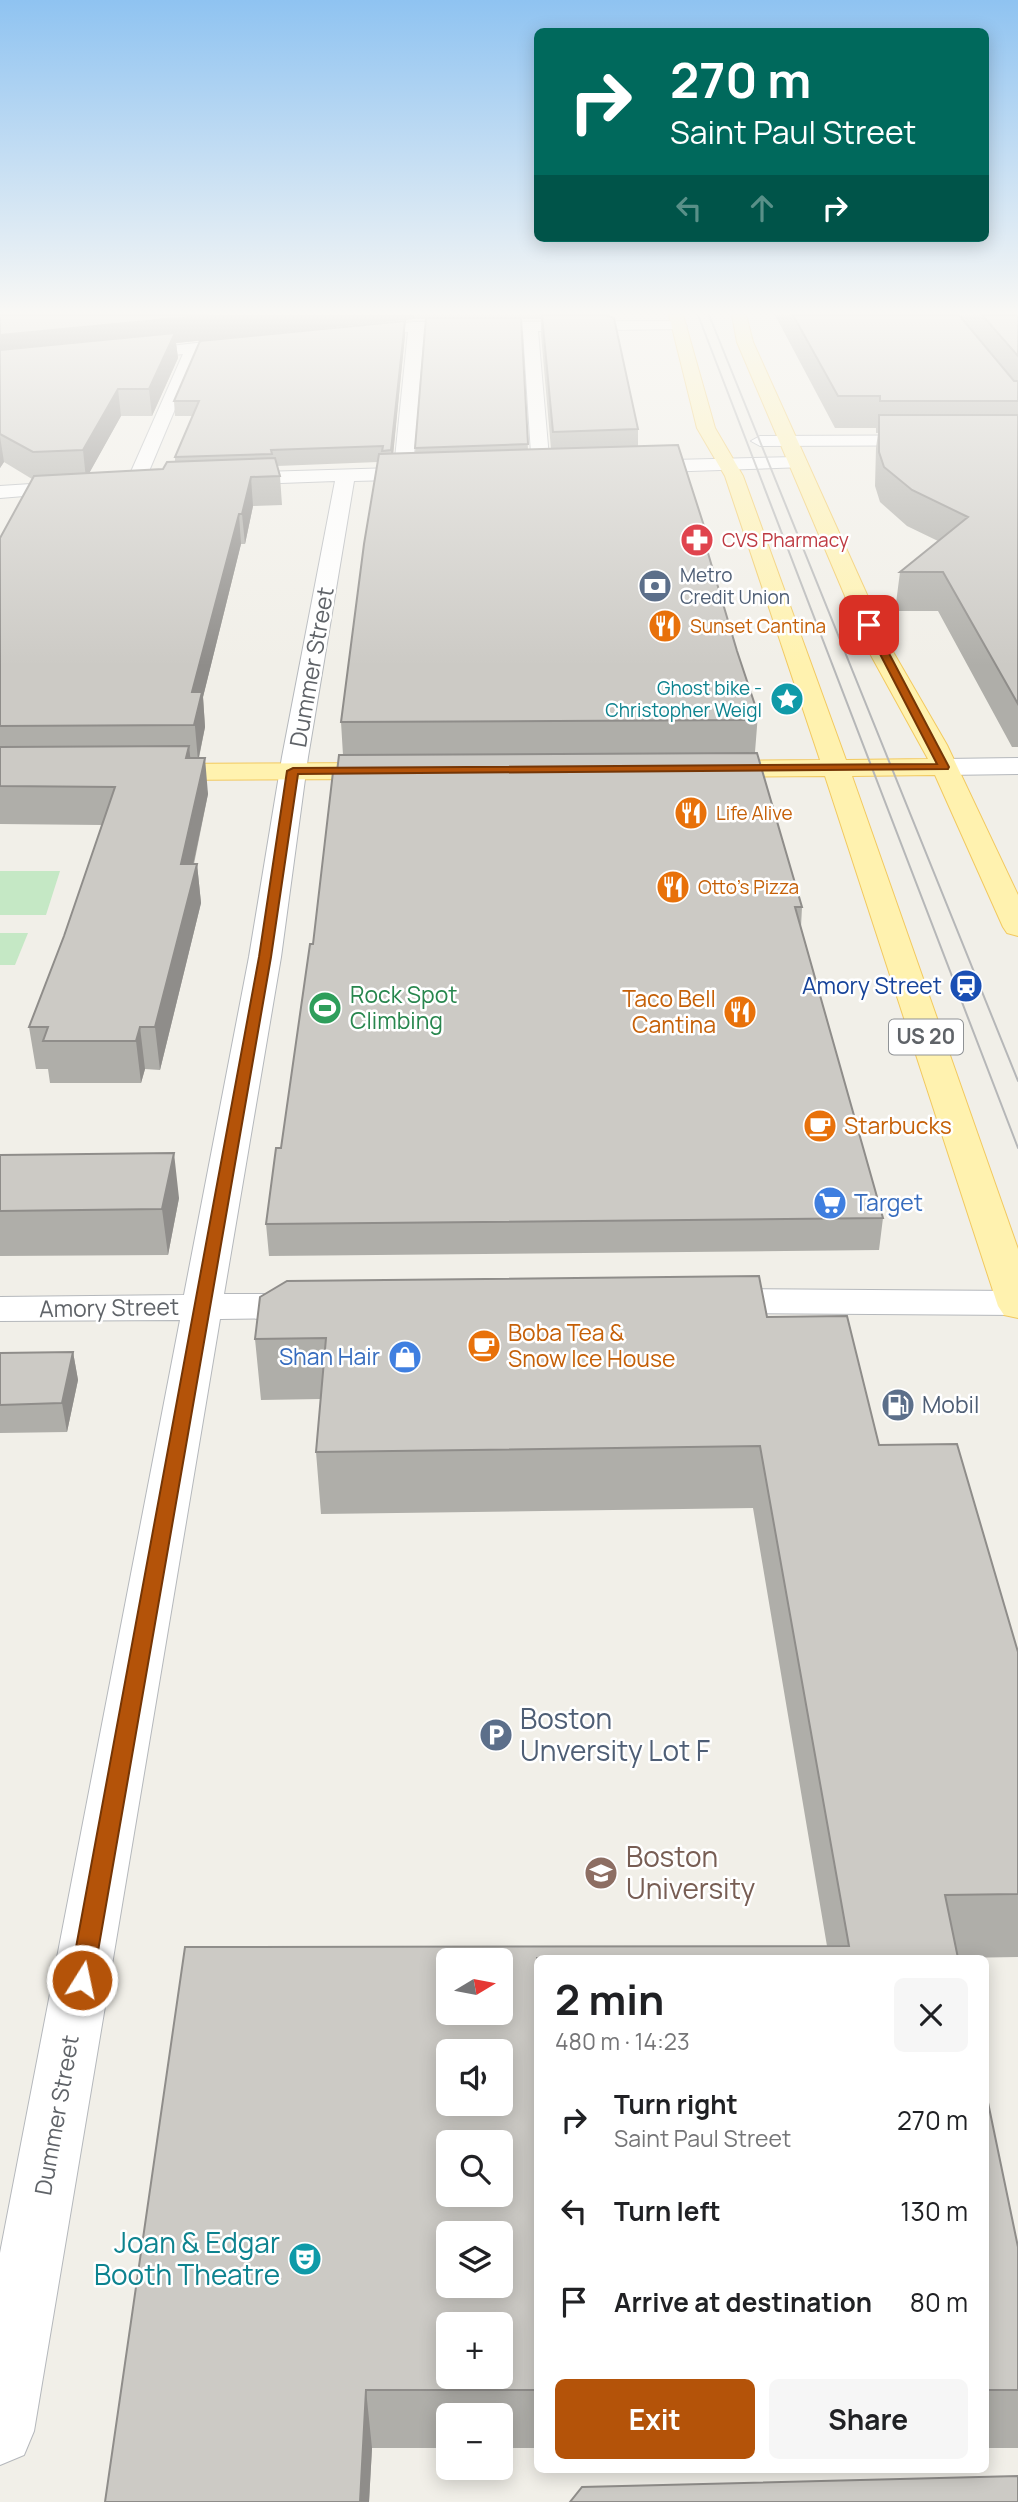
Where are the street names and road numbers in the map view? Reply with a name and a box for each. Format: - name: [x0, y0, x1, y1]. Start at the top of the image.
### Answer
- street label: Dummer Street: [281, 584, 341, 749]
- road number: US 20: [889, 1020, 963, 1054]
- street label: Amory Street: [39, 1290, 179, 1324]
- street label: Dummer Street: [26, 2032, 86, 2197]

